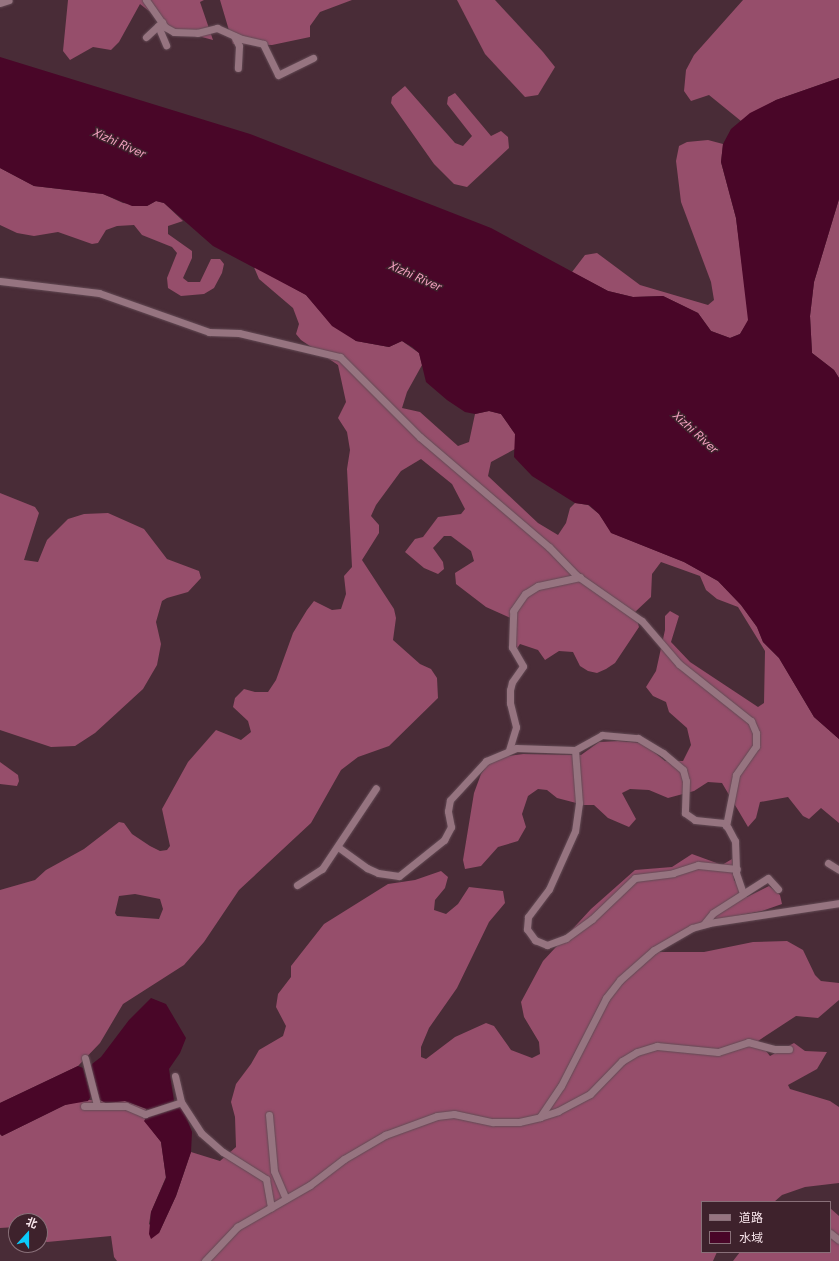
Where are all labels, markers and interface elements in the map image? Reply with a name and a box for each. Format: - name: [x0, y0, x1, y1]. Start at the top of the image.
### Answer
- water label: Xizhi River: [90, 126, 148, 162]
- water label: Xizhi River: [386, 259, 444, 295]
- water label: Xizhi River: [669, 409, 721, 457]
- legend: [701, 1201, 831, 1253]
- text: 道路: [739, 1210, 763, 1226]
- north arrow: [8, 1213, 48, 1253]
- text: 北: [24, 1214, 40, 1231]
- text: 水域: [739, 1230, 763, 1246]

